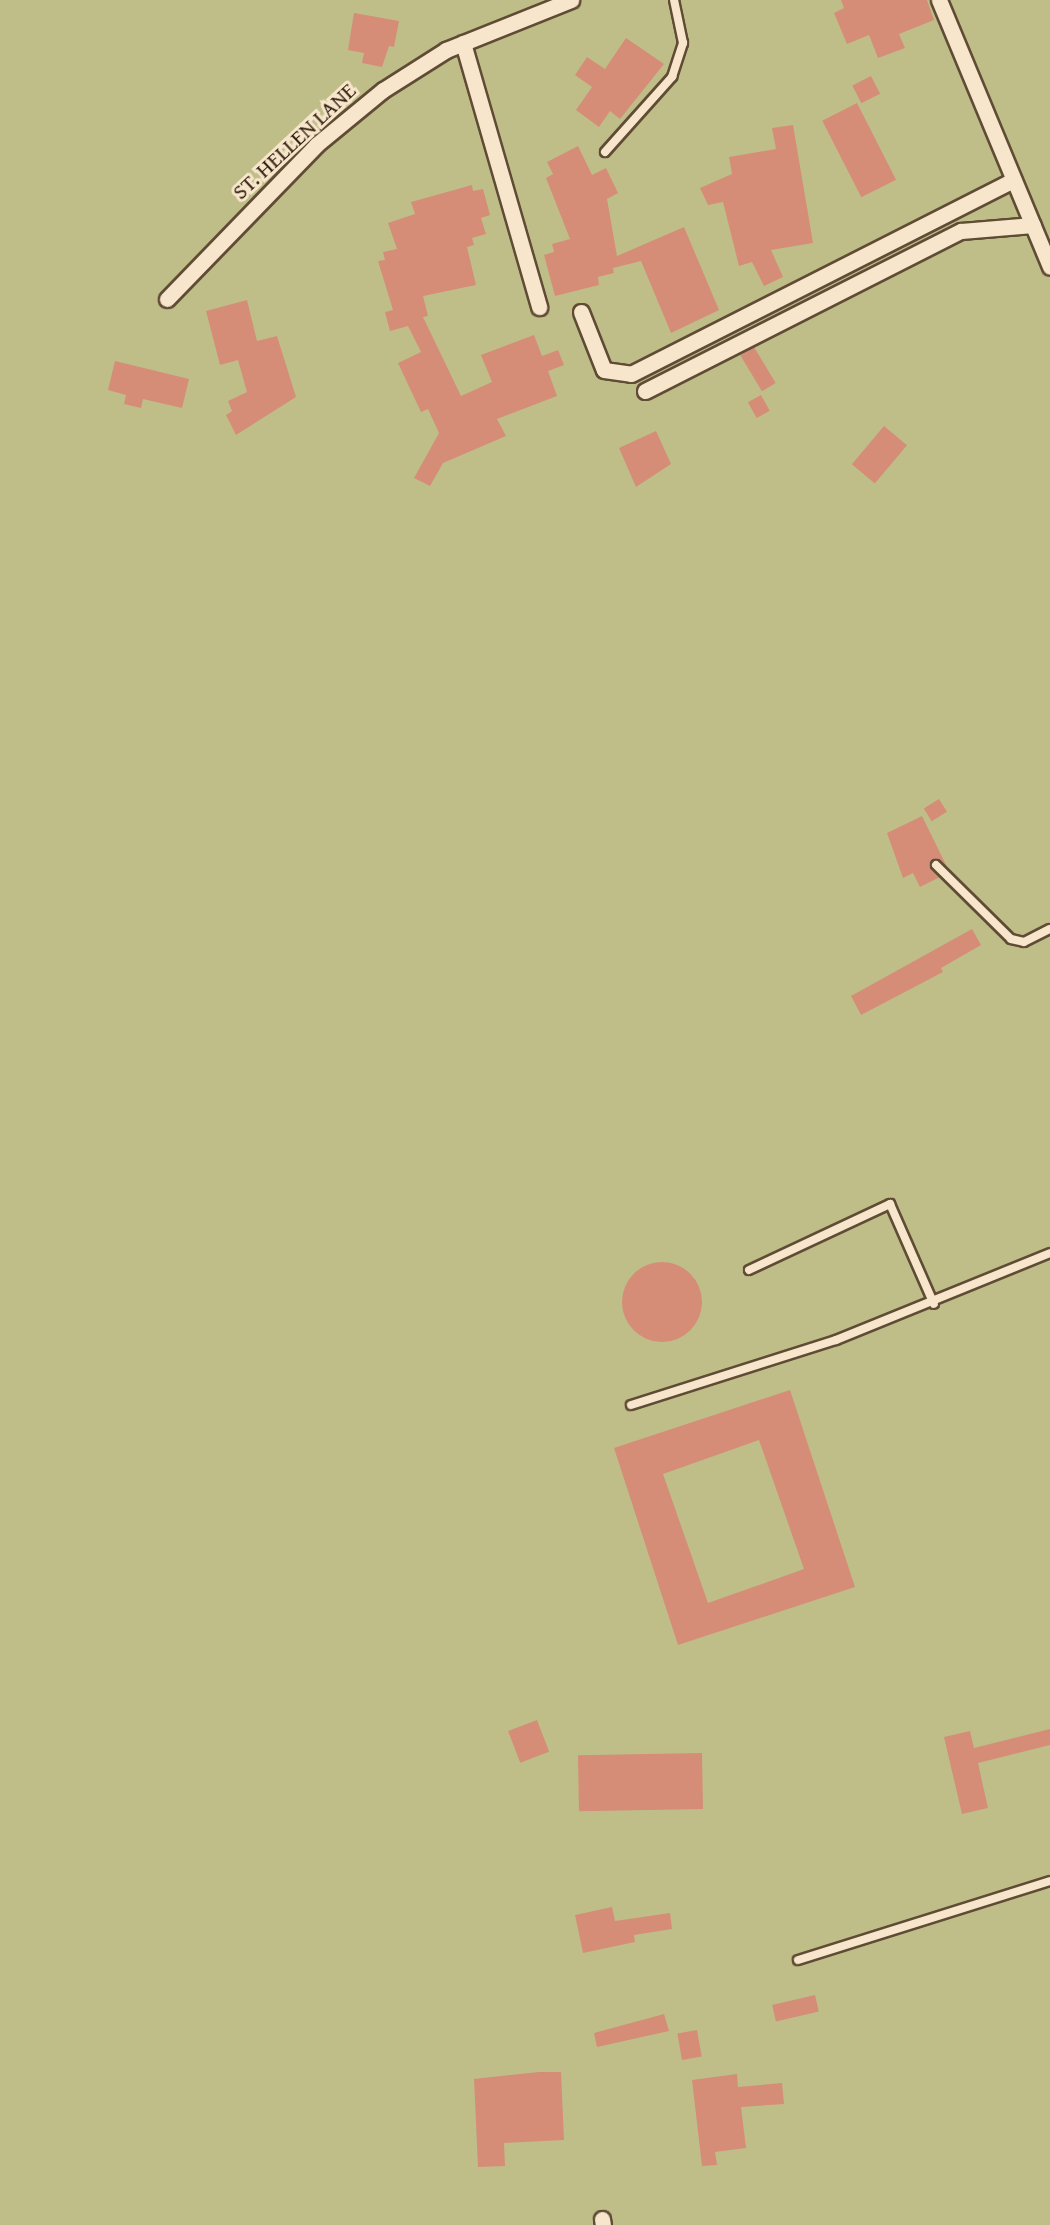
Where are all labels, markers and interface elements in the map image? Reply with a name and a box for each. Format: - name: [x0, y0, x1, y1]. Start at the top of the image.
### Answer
- street label: ST. HELLEN LANE: [227, 77, 361, 205]

